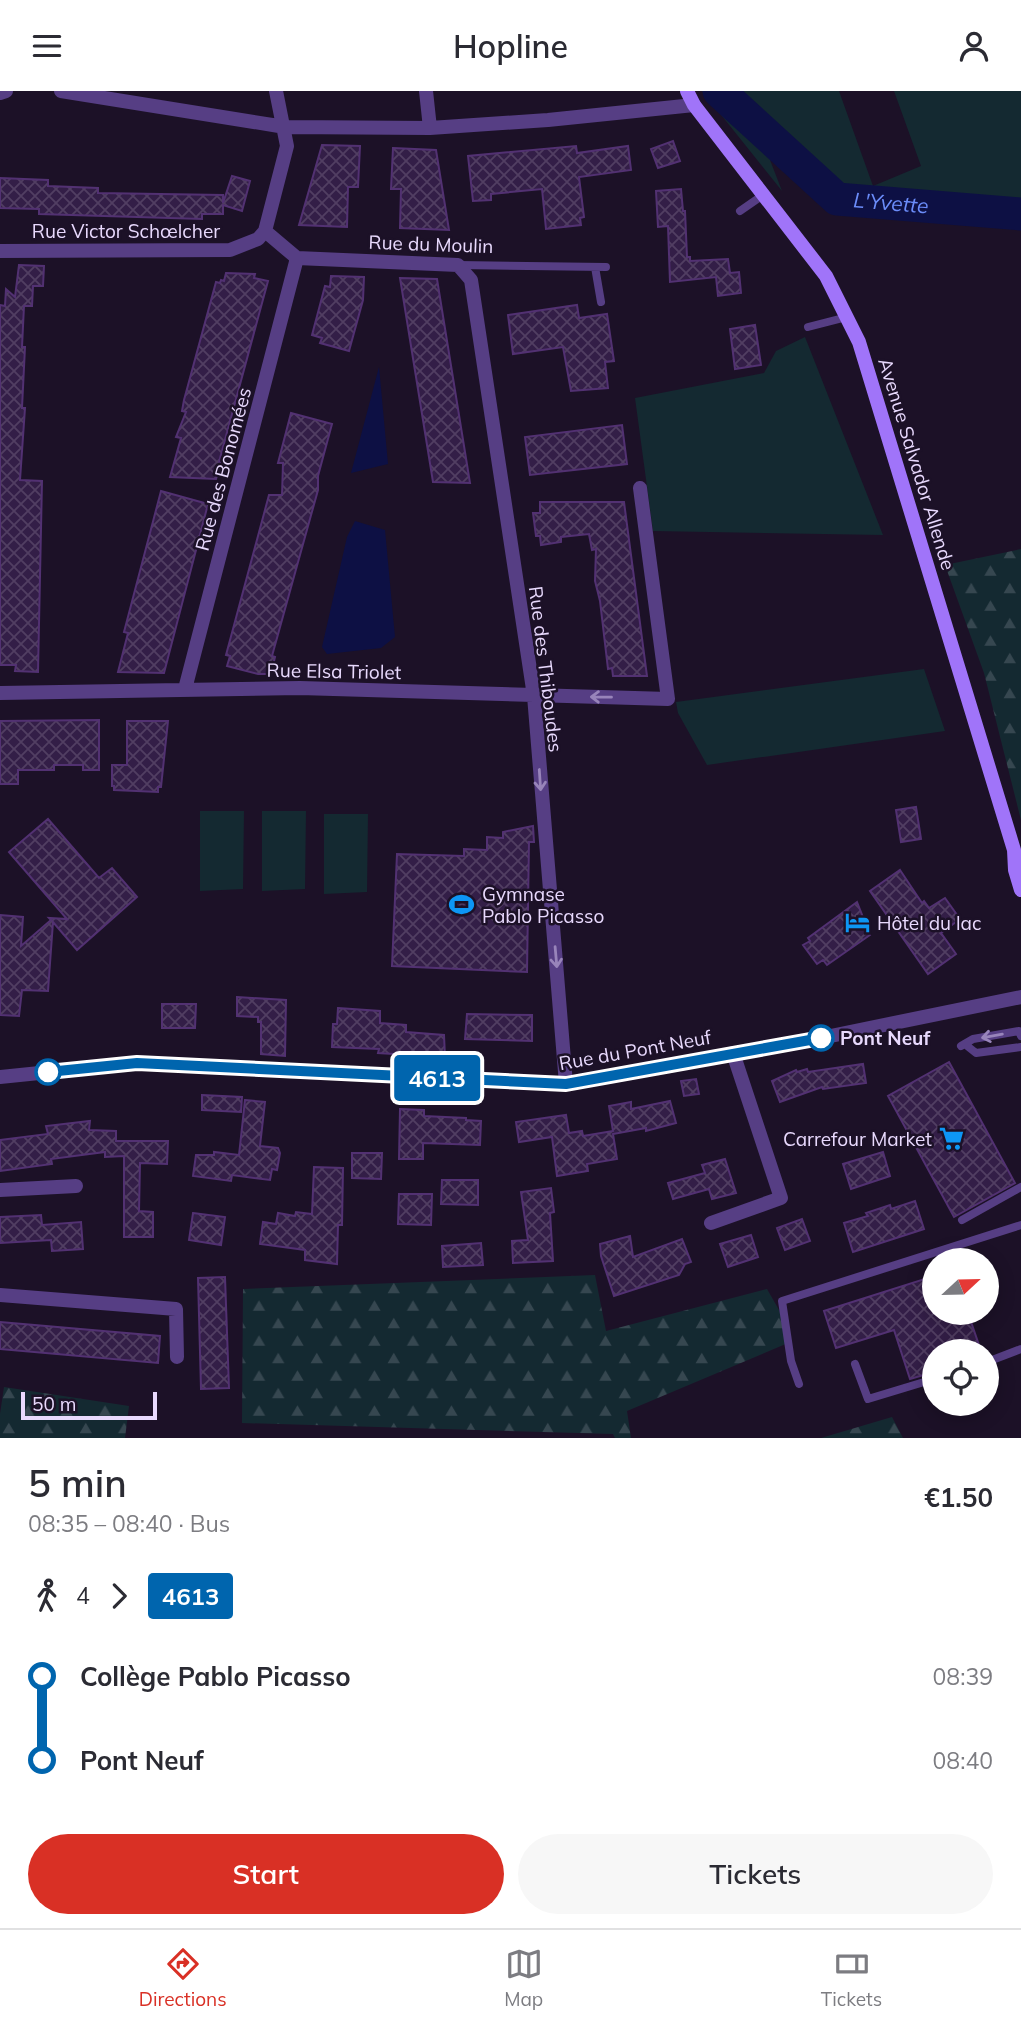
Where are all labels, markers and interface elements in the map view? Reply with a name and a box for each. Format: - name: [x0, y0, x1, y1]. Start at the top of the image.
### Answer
- text: Hopline: [453, 26, 568, 66]
- icon: menu: [28, 27, 66, 65]
- icon: person: [955, 27, 993, 65]
- water label: L'Yvette: [852, 186, 930, 218]
- street label: Rue Victor Schœlcher: [32, 219, 220, 243]
- street label: Rue du Moulin: [368, 230, 494, 258]
- street label: Avenue Salvador Allende: [873, 355, 961, 573]
- street label: Rue des Bonomées: [190, 385, 256, 553]
- street label: Rue des Thiboudes: [524, 585, 568, 753]
- street label: Rue Elsa Triolet: [266, 658, 402, 684]
- one-way arrow: [590, 691, 613, 704]
- one-way arrow: [534, 768, 547, 791]
- place label: Gymnase Pablo Picasso: [482, 882, 604, 928]
- sports icon: Gymnase Pablo Picasso: [448, 891, 476, 919]
- hotel icon: Hôtel du lac: [843, 909, 871, 937]
- place label: Hôtel du lac: [877, 911, 981, 935]
- one-way arrow: [550, 945, 563, 967]
- street label: Rue du Pont Neuf: [557, 1025, 714, 1075]
- marker: Pont Neuf: [808, 1025, 834, 1051]
- place label: Pont Neuf: [840, 1026, 931, 1050]
- one-way arrow: [981, 1030, 1004, 1043]
- line badge: 4613: [388, 1055, 486, 1101]
- unlabelled marker: [35, 1059, 61, 1085]
- text: 4613: [408, 1063, 466, 1093]
- supermarket icon: Carrefour Market: [938, 1125, 966, 1153]
- place label: Carrefour Market: [783, 1127, 932, 1151]
- north arrow: [922, 1248, 999, 1325]
- map controls: [922, 1248, 999, 1416]
- button: locate: [922, 1339, 999, 1416]
- scale bar: [21, 1389, 158, 1421]
- text: 50 m: [32, 1392, 76, 1416]
- text: 5 min: [28, 1459, 127, 1507]
- text: €1.50: [924, 1481, 993, 1514]
- text: 08:35 – 08:40 · Bus: [28, 1509, 230, 1538]
- icon: walk: [28, 1577, 66, 1615]
- icon: forward: [100, 1577, 138, 1615]
- text: 4: [76, 1581, 90, 1610]
- text: 4613: [162, 1581, 219, 1611]
- text: Collège Pablo Picasso: [80, 1660, 351, 1693]
- text: 08:39: [933, 1662, 993, 1691]
- text: Pont Neuf: [80, 1744, 204, 1777]
- text: 08:40: [933, 1746, 993, 1775]
- button: Start: [28, 1834, 504, 1914]
- button: Tickets: [518, 1834, 993, 1914]
- tab: Directions: [139, 1945, 227, 2011]
- tab: Map: [504, 1945, 543, 2011]
- tab: Tickets: [821, 1945, 882, 2011]

